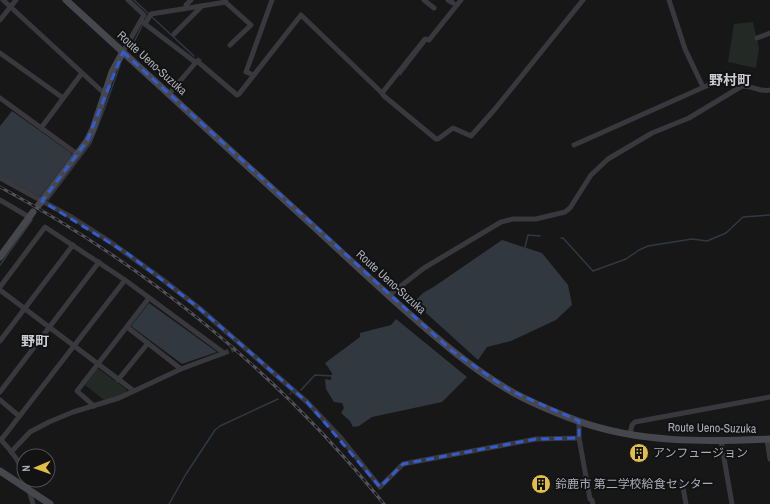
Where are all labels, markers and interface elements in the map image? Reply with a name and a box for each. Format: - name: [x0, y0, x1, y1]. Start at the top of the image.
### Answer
- street label: Route Ueno-Suzuka: [114, 27, 191, 99]
- district label: 野村町: [709, 71, 751, 89]
- street label: Route Ueno-Suzuka: [353, 246, 430, 318]
- district label: 野町: [21, 332, 49, 350]
- street label: Route Ueno-Suzuka: [668, 419, 757, 437]
- building icon: アンフュージョン: [628, 442, 650, 464]
- place label: アンフュージョン: [653, 445, 748, 461]
- north arrow: [16, 448, 56, 488]
- text: N: [19, 465, 33, 472]
- building icon: 鈴鹿市 第二学校給食センター: [530, 473, 552, 495]
- place label: 鈴鹿市 第二学校給食センター: [555, 476, 714, 492]

